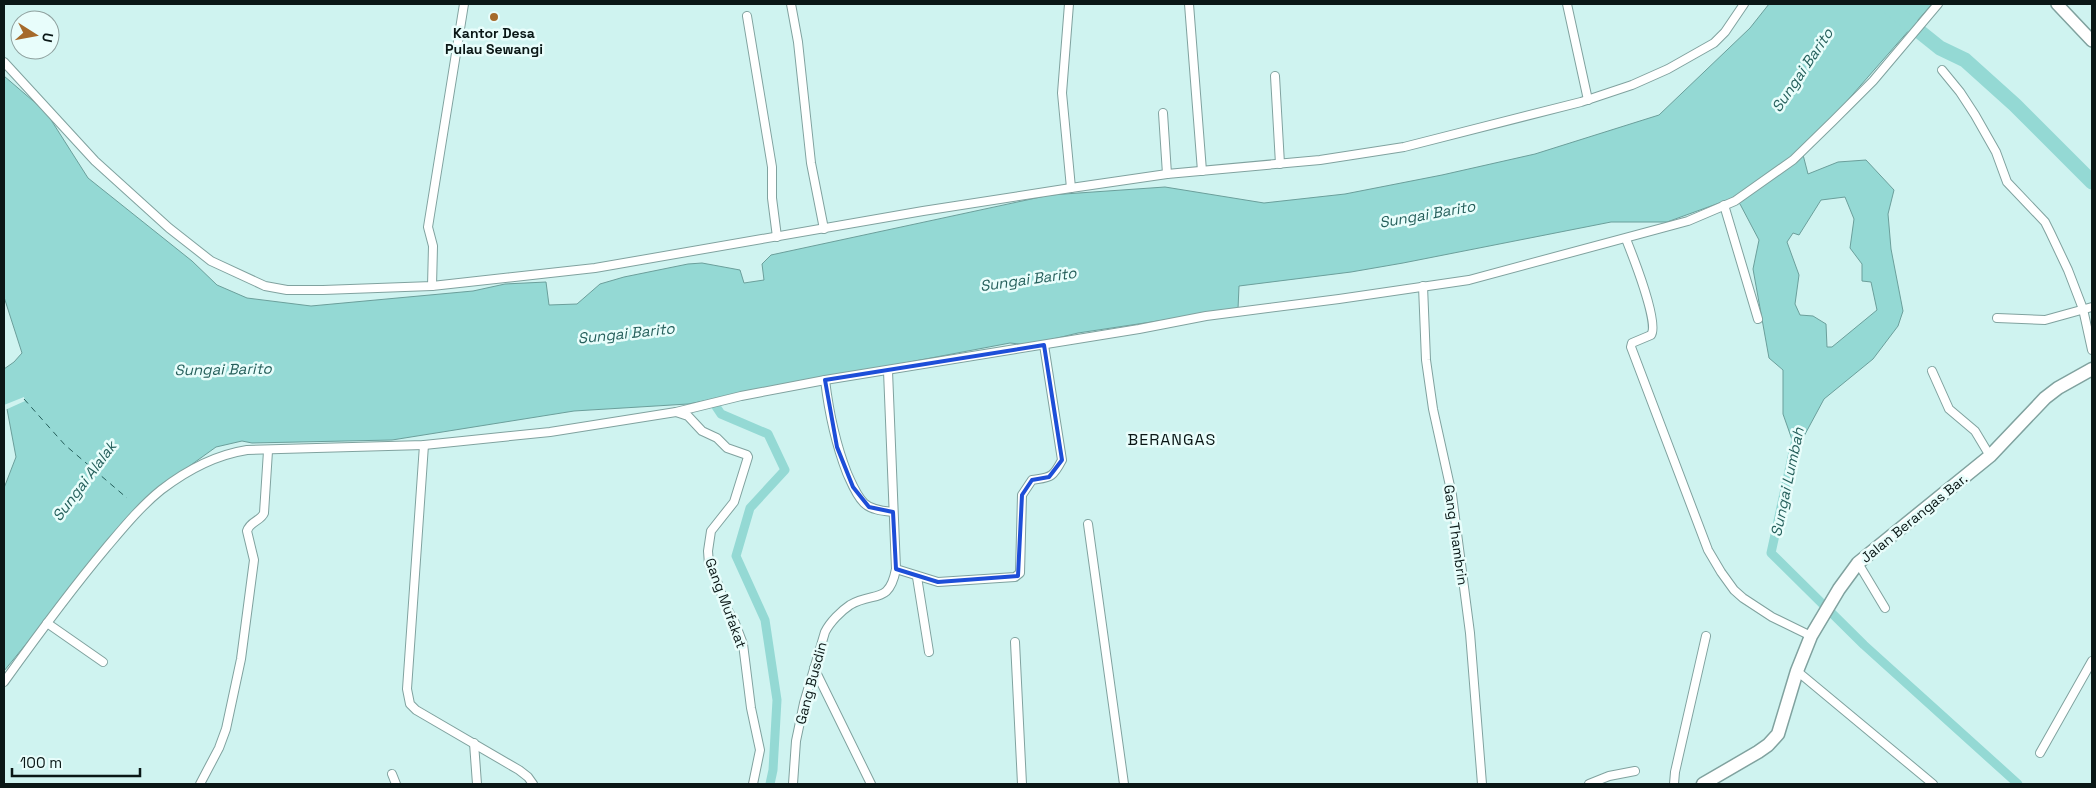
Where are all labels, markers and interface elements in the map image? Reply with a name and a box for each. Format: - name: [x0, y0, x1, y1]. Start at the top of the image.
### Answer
- north arrow: [10, 10, 60, 60]
- marker: Kantor Desa Pulau Sewangi: [488, 11, 500, 23]
- place label: Kantor Desa Pulau Sewangi: [445, 24, 543, 58]
- water label: Sungai Barito: [1767, 24, 1837, 116]
- text: U: [38, 31, 57, 44]
- water label: Sungai Barito: [1378, 196, 1477, 232]
- water label: Sungai Barito: [979, 263, 1078, 295]
- water label: Sungai Barito: [577, 318, 676, 348]
- water label: Sungai Barito: [174, 359, 272, 379]
- water label: Sungai Lumbah: [1766, 425, 1808, 538]
- district label: BERANGAS: [1128, 429, 1216, 450]
- water label: Sungai Alalak: [48, 436, 121, 525]
- street label: Jalan Berangas Bar.: [1857, 469, 1971, 567]
- street label: Gang Thambrin: [1440, 484, 1472, 586]
- street label: Gang Mufakat: [701, 555, 751, 651]
- street label: Gang Busdin: [791, 640, 831, 726]
- scale bar: [12, 746, 140, 778]
- text: 100 m: [20, 753, 62, 772]

